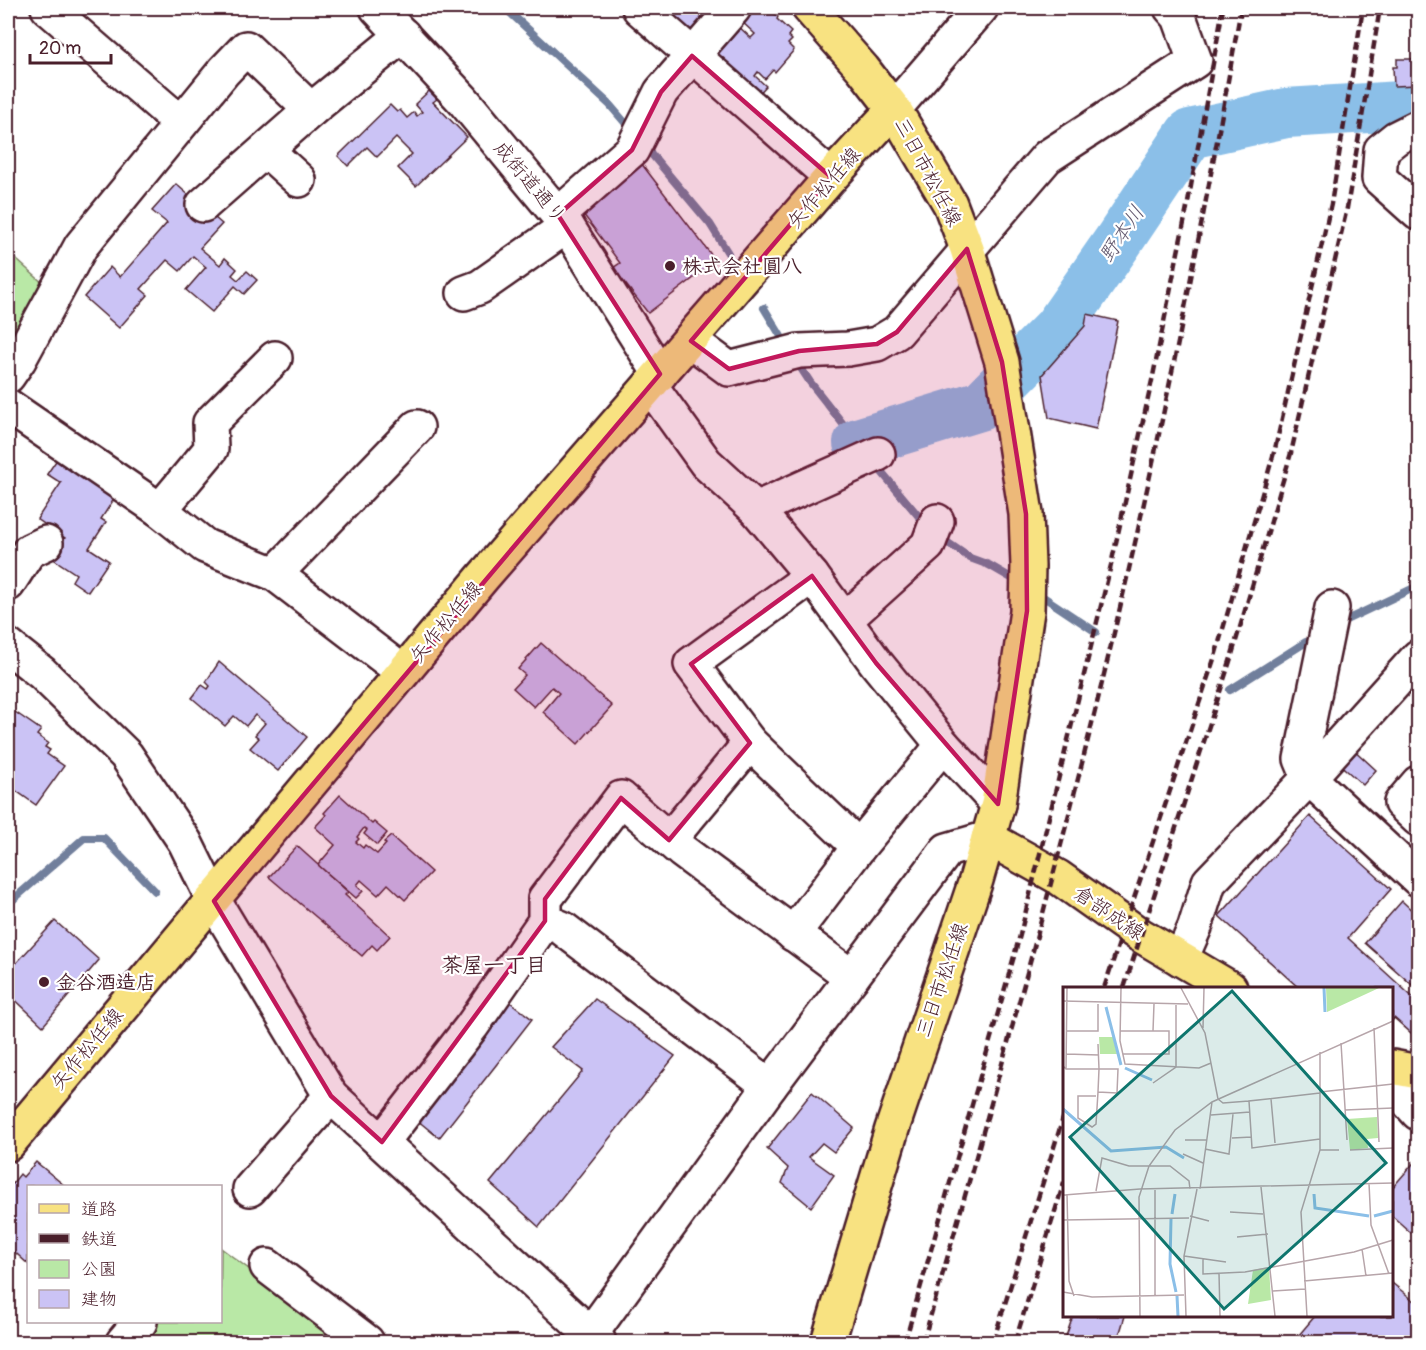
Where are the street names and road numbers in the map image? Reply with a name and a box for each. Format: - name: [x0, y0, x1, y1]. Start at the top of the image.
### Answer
- street label: 三日市松任線: [889, 113, 967, 231]
- street label: 成街道通り: [488, 136, 572, 228]
- street label: 矢作松任線: [782, 142, 866, 234]
- street label: 矢作松任線: [404, 576, 488, 668]
- street label: 倉部成線: [1069, 880, 1149, 946]
- street label: 三日市松任線: [911, 919, 973, 1041]
- street label: 矢作松任線: [45, 1003, 129, 1095]

